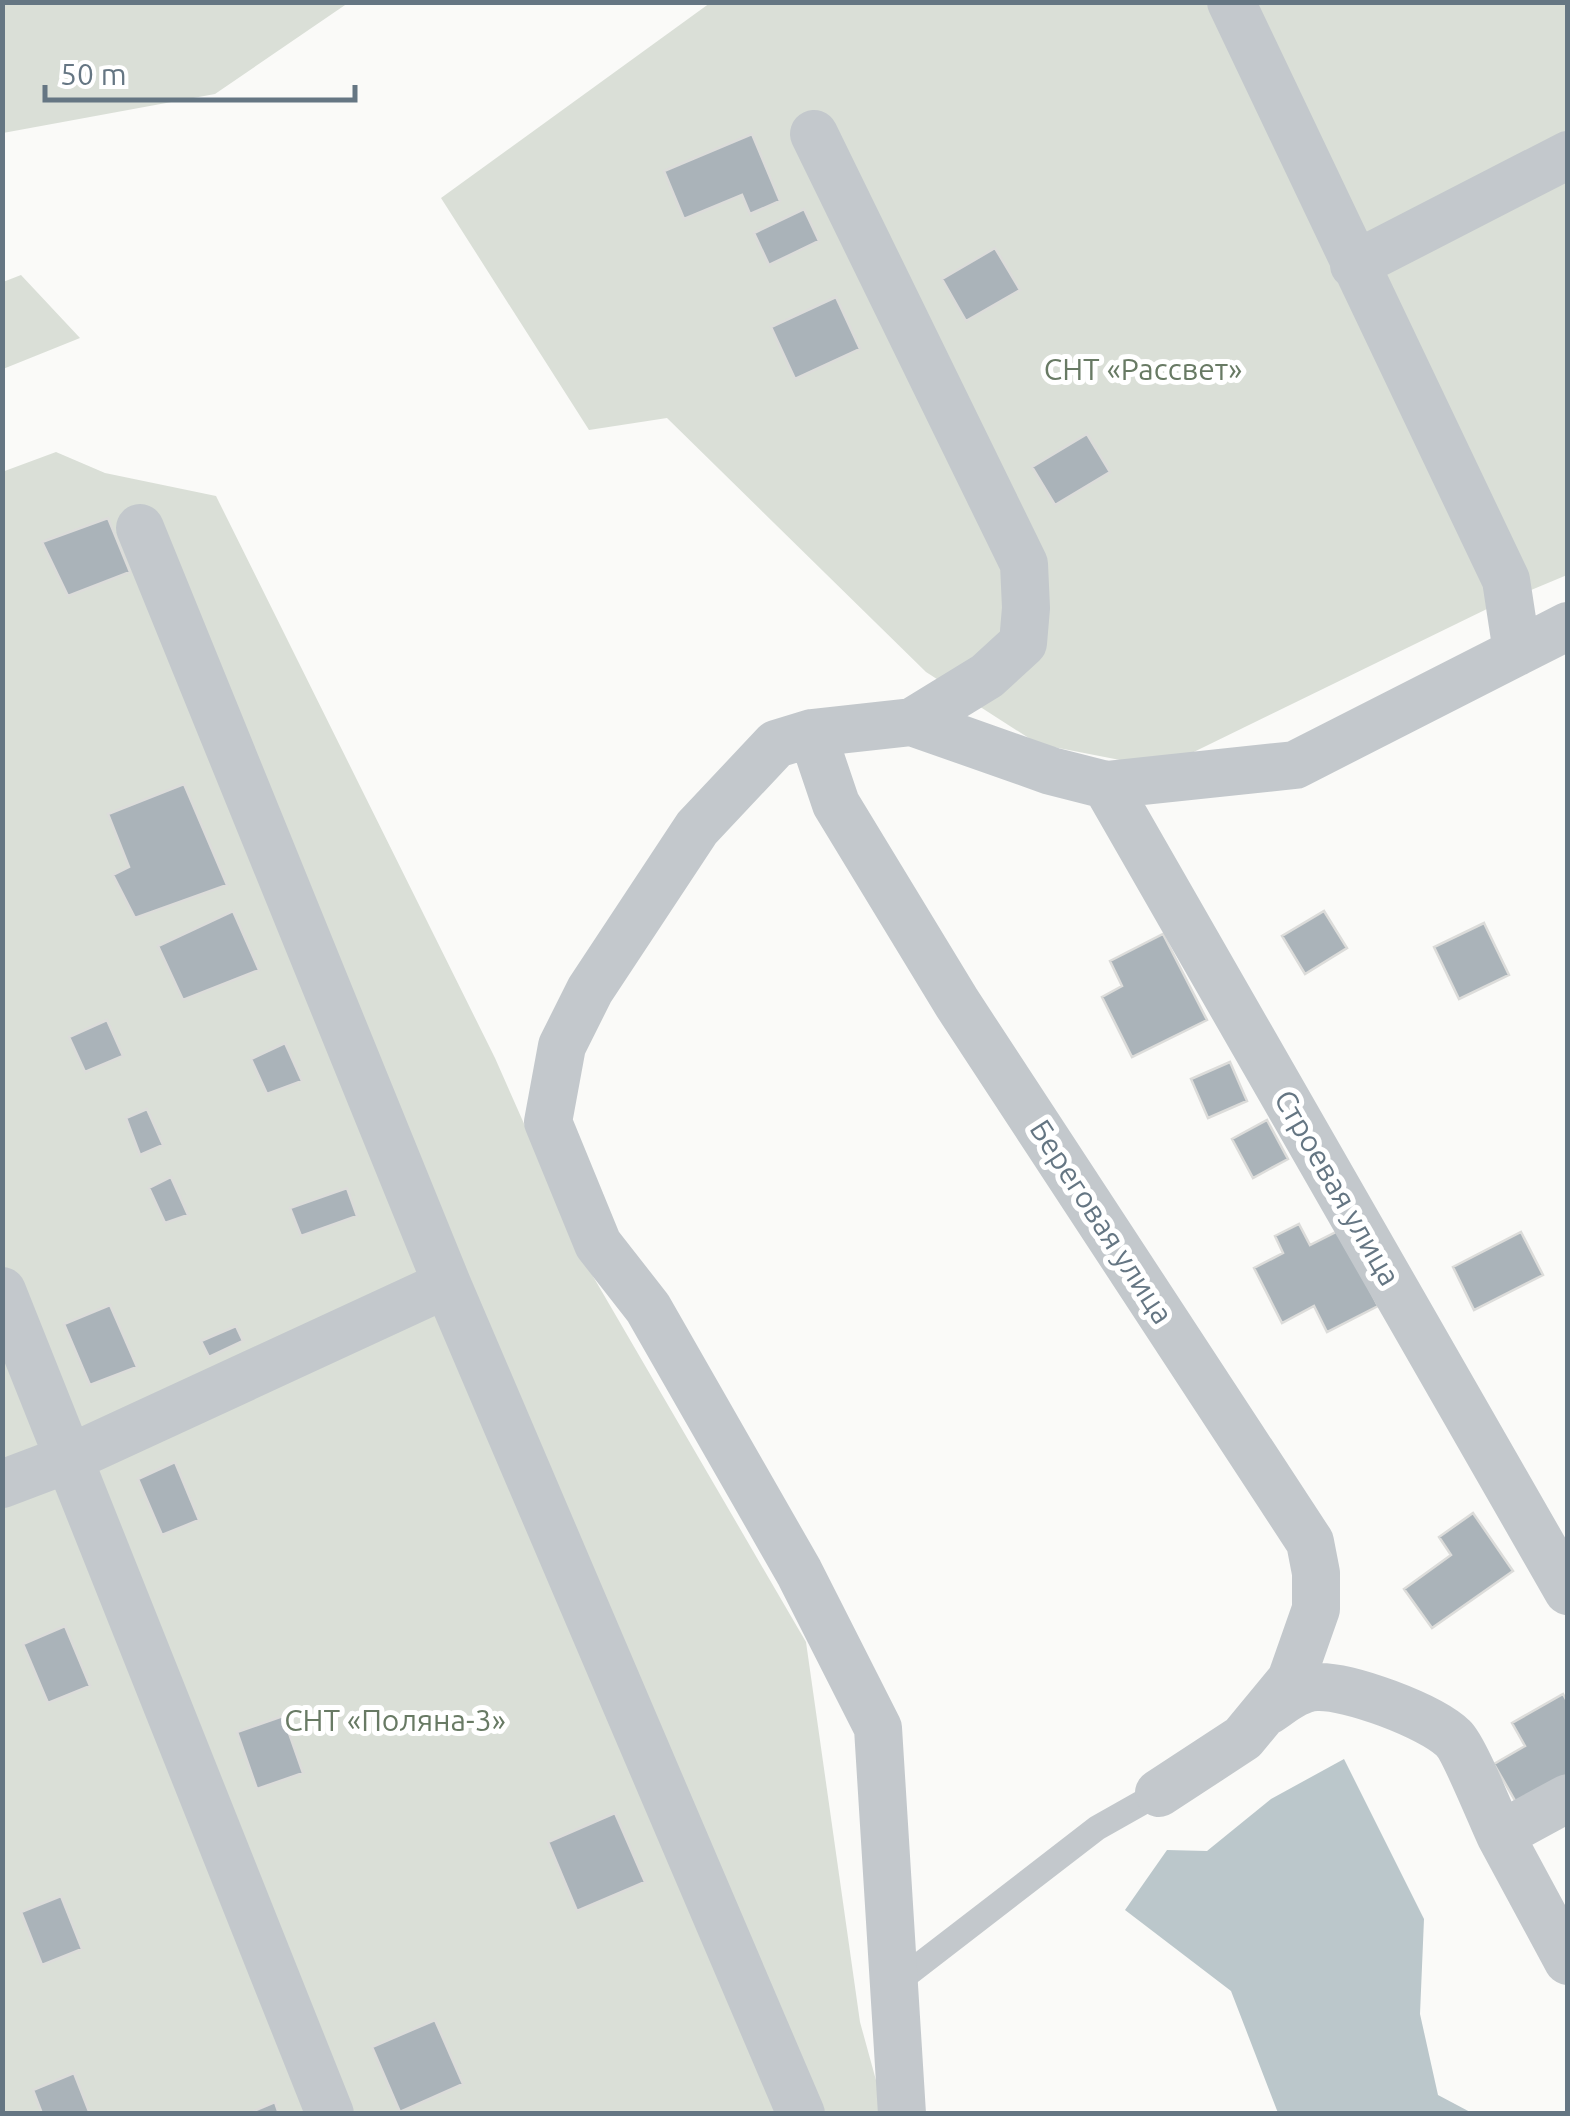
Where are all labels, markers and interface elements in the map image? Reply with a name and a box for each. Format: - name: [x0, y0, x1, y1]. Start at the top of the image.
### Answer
- scale bar: [45, 40, 355, 102]
- text: 50 m: [60, 57, 127, 91]
- park label: СНТ «Рассвет»: [1044, 352, 1242, 386]
- street label: Строевая улица: [1268, 1084, 1408, 1291]
- street label: Береговая улица: [1023, 1113, 1180, 1330]
- park label: СНТ «Поляна-3»: [284, 1703, 506, 1737]

